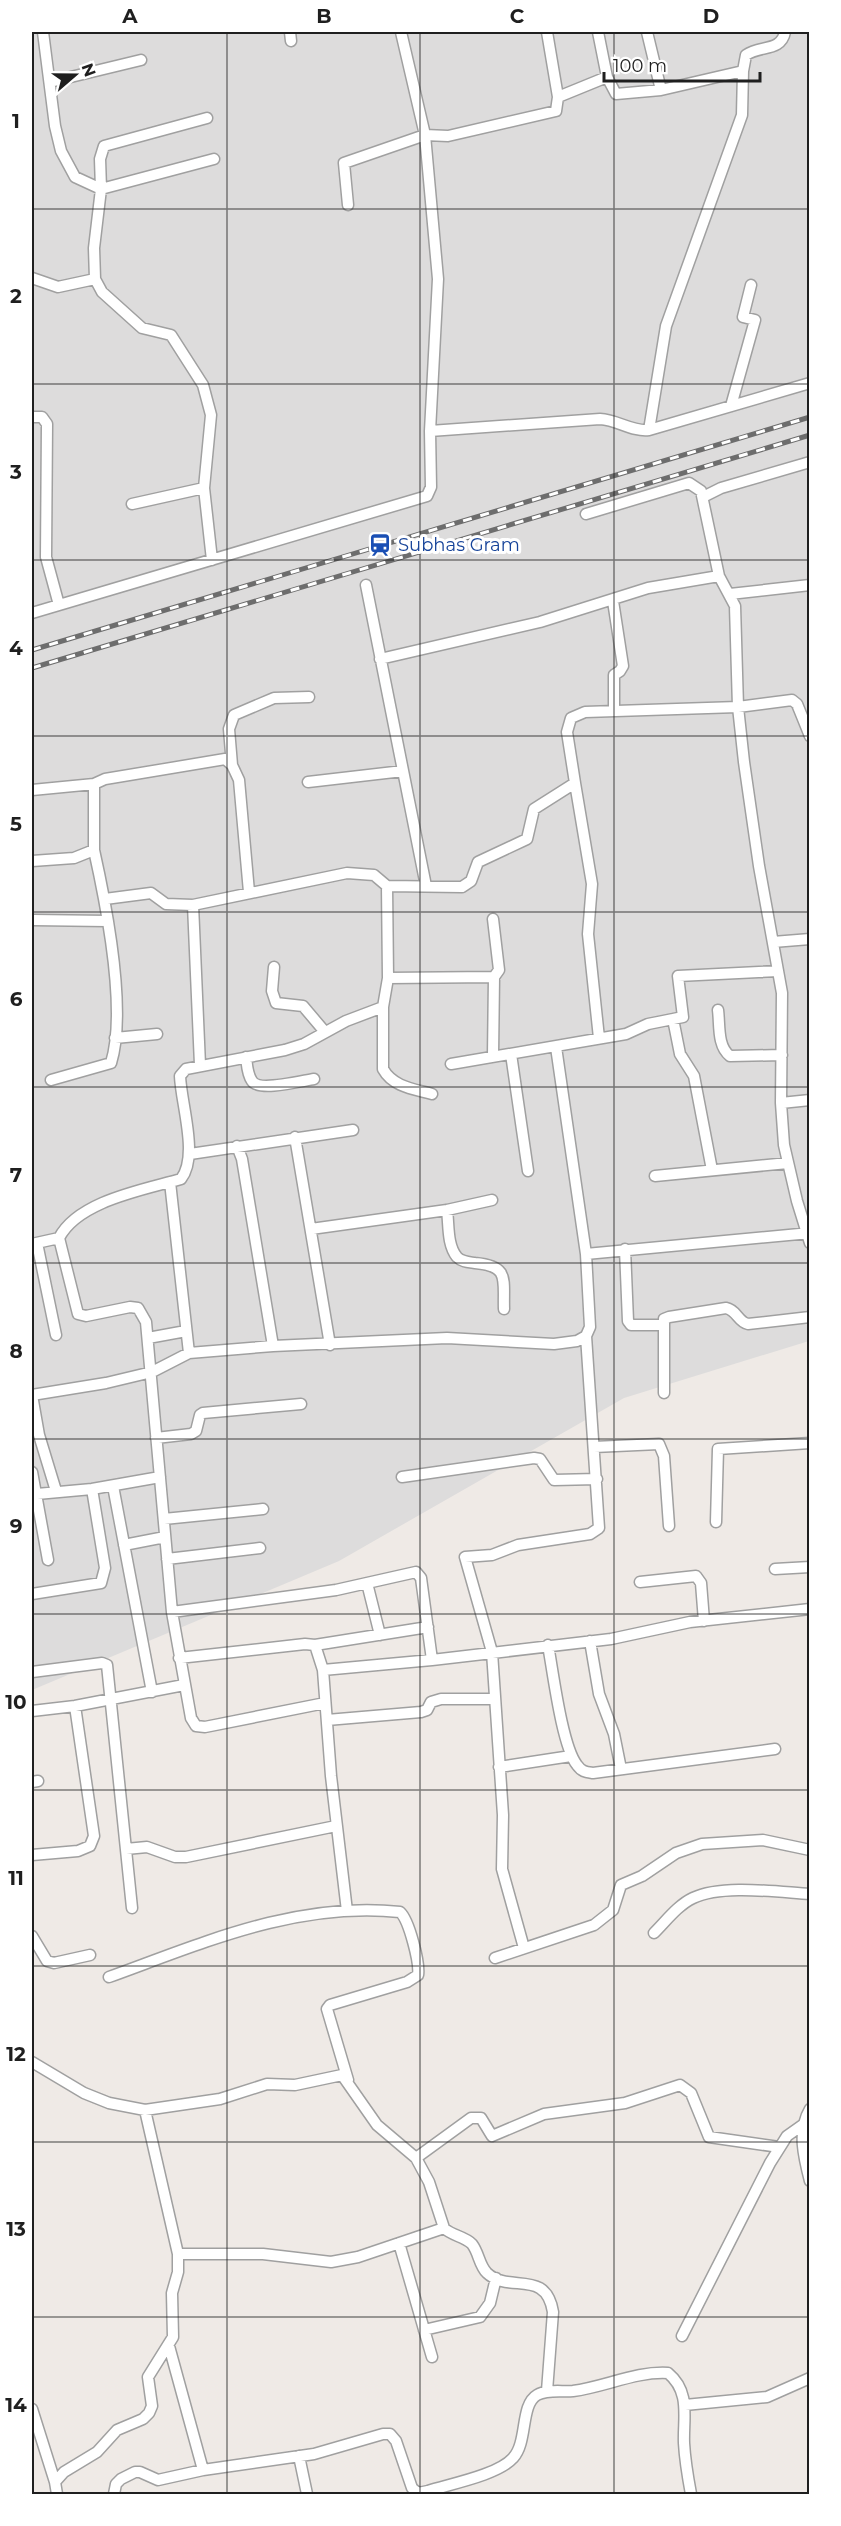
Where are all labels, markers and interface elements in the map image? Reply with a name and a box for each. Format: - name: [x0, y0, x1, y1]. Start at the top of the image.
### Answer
- text: A: [121, 4, 138, 28]
- text: B: [316, 4, 332, 28]
- text: C: [510, 4, 525, 28]
- text: D: [703, 4, 719, 28]
- north arrow: [45, 45, 105, 105]
- scale bar: [604, 45, 760, 83]
- text: 100 m: [613, 55, 667, 77]
- text: N: [77, 61, 100, 79]
- text: 1: [12, 109, 20, 133]
- text: 2: [10, 284, 22, 308]
- text: 3: [9, 460, 22, 484]
- station icon: Subhas Gram: [367, 532, 393, 558]
- place label: Subhas Gram: [398, 534, 520, 556]
- text: 4: [9, 636, 23, 660]
- text: 5: [10, 812, 22, 836]
- text: 6: [10, 987, 23, 1011]
- text: 7: [10, 1163, 22, 1187]
- text: 8: [9, 1339, 23, 1363]
- text: 9: [10, 1514, 22, 1538]
- text: 10: [5, 1690, 27, 1714]
- text: 11: [8, 1866, 24, 1890]
- text: 12: [6, 2042, 26, 2066]
- text: 13: [6, 2217, 26, 2241]
- text: 14: [5, 2393, 27, 2417]

